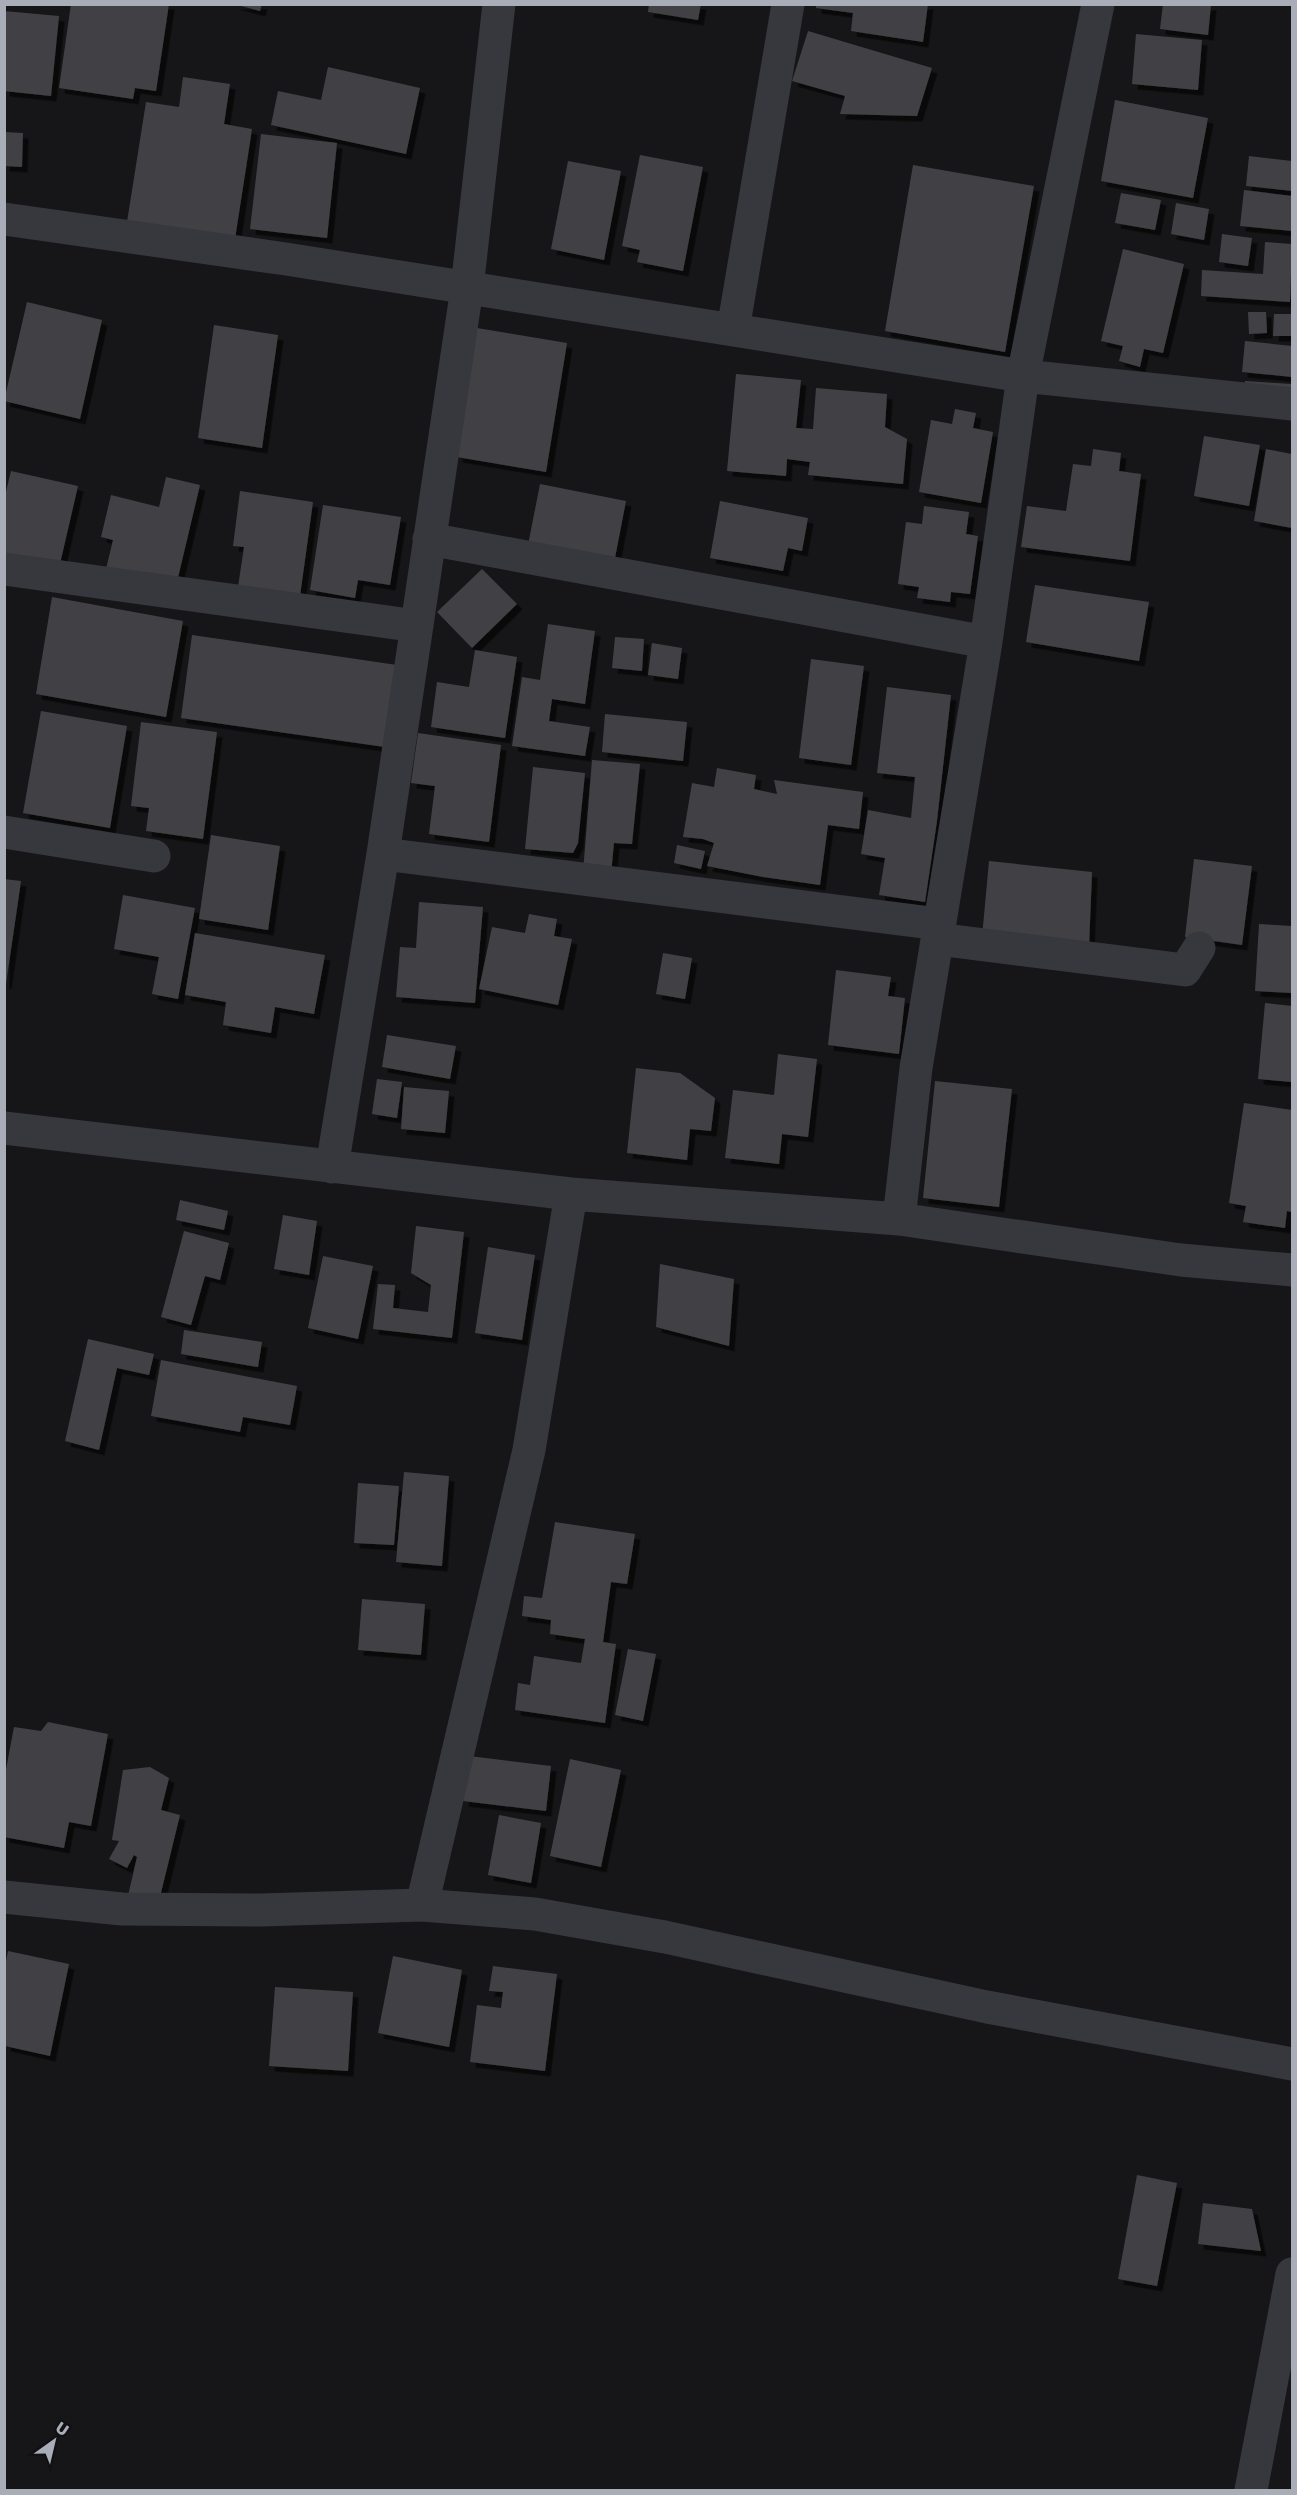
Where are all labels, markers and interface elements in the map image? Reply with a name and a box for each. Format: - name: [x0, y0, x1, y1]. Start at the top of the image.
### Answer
- north arrow: [24, 2411, 84, 2471]
- text: U: [52, 2418, 72, 2440]

